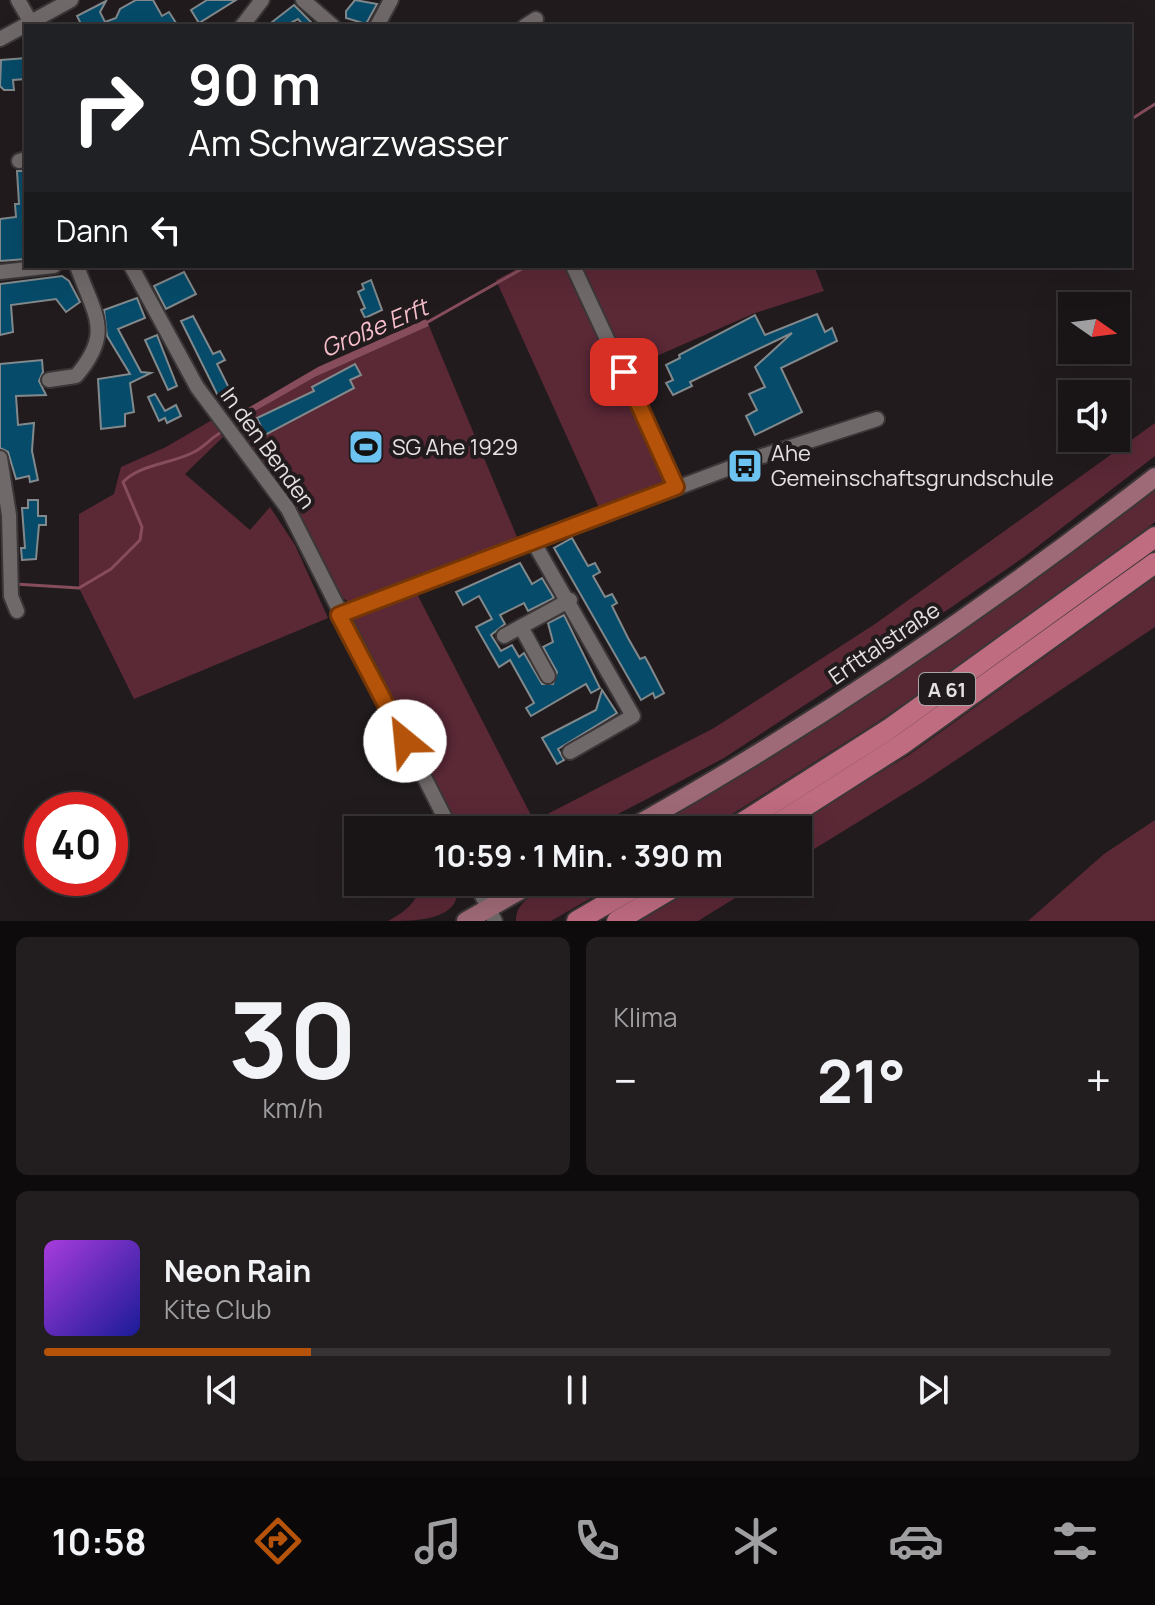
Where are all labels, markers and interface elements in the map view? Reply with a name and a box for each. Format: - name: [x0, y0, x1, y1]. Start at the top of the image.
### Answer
- text: 90 m: [188, 45, 321, 122]
- icon: right: [56, 56, 160, 160]
- text: Am Schwarzwasser: [188, 118, 509, 167]
- icon: left: [144, 208, 188, 252]
- text: Dann: [56, 210, 128, 251]
- water label: Große Erft: [315, 289, 435, 364]
- north arrow: [1058, 292, 1130, 364]
- map controls: [1058, 292, 1130, 452]
- pin: [590, 338, 658, 406]
- icon: arrive: [602, 350, 646, 394]
- button: sound: [1058, 380, 1130, 452]
- street label: In den Benden: [214, 381, 322, 515]
- sports icon: SG Ahe 1929: [347, 428, 385, 466]
- place label: SG Ahe 1929: [392, 432, 518, 462]
- place label: Ahe Gemeinschaftsgrundschule: [771, 438, 1054, 493]
- bus stop icon: Ahe Gemeinschaftsgrundschule: [726, 447, 764, 485]
- street label: Erfttalstraße: [823, 595, 946, 691]
- road number: A 61: [919, 673, 975, 705]
- position arrow: [363, 699, 447, 783]
- speed limit sign: 40: [24, 792, 128, 896]
- text: 10:59 · 1 Min. · 390 m: [433, 835, 723, 876]
- text: 30: [228, 967, 357, 1109]
- text: Klima: [614, 999, 678, 1035]
- text: 21°: [817, 1039, 906, 1121]
- text: −: [614, 1050, 637, 1110]
- text: +: [1086, 1050, 1111, 1110]
- text: km/h: [263, 1090, 323, 1126]
- text: Neon Rain: [164, 1250, 311, 1291]
- text: Kite Club: [164, 1291, 271, 1327]
- icon: previous: [200, 1368, 244, 1412]
- icon: pause: [555, 1368, 599, 1412]
- icon: next: [911, 1368, 955, 1412]
- icon: directions: [250, 1513, 306, 1569]
- icon: music: [410, 1513, 466, 1569]
- icon: phone: [569, 1513, 625, 1569]
- icon: climate: [728, 1513, 784, 1569]
- icon: car: [888, 1513, 944, 1569]
- icon: filters: [1047, 1513, 1103, 1569]
- text: 10:58: [52, 1517, 147, 1566]

